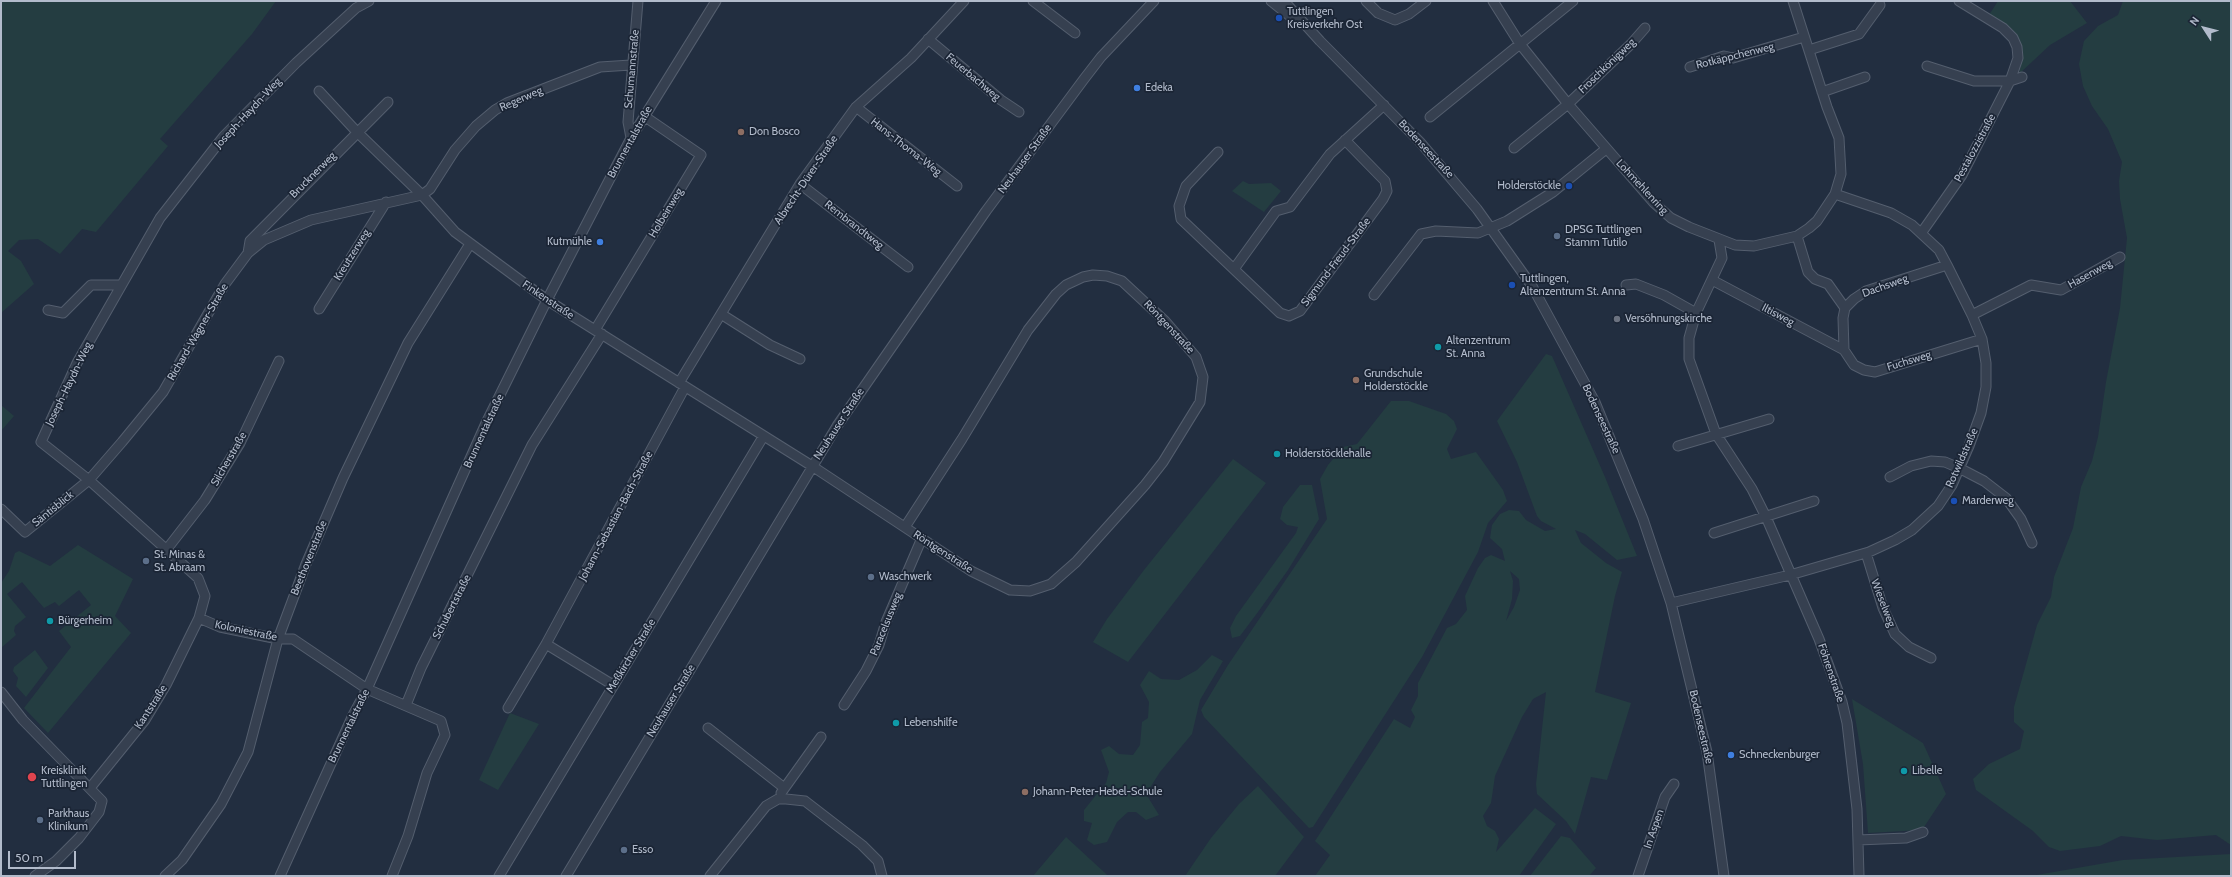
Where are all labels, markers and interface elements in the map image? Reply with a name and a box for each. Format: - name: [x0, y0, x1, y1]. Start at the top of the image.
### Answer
- place label: Tuttlingen Kreisverkehr Ost: [1287, 5, 1362, 31]
- north arrow: [2184, 8, 2224, 48]
- marker: Tuttlingen Kreisverkehr Ost: [1274, 13, 1284, 23]
- text: N: [2186, 14, 2202, 28]
- street label: Schumannstraße: [622, 29, 642, 109]
- street label: Froschkönigweg: [1576, 36, 1638, 96]
- street label: Rotkäppchenweg: [1694, 40, 1776, 72]
- street label: Feuerbachweg: [943, 50, 1003, 104]
- street label: Joseph-Haydn-Weg: [212, 75, 284, 151]
- place label: Edeka: [1145, 81, 1173, 95]
- marker: Edeka: [1132, 83, 1142, 93]
- street label: Regerweg: [497, 84, 545, 114]
- street label: Brunnentalstraße: [605, 104, 655, 180]
- street label: Pestalozzistraße: [1951, 112, 1999, 184]
- street label: Hans-Thoma-Weg: [868, 115, 944, 179]
- street label: Bodenseestraße: [1396, 117, 1456, 181]
- street label: Neuhauser Straße: [995, 122, 1055, 196]
- place label: Don Bosco: [749, 125, 800, 139]
- marker: Don Bosco: [736, 127, 746, 137]
- street label: Albrecht-Dürer-Straße: [771, 133, 841, 227]
- street label: Brucknerweg: [287, 149, 339, 201]
- street label: Lohmehlenring: [1613, 157, 1671, 217]
- place label: Holderstöckle: [1497, 179, 1561, 193]
- marker: Holderstöckle: [1564, 181, 1574, 191]
- street label: Holbeinweg: [646, 186, 686, 240]
- street label: Rembrandtweg: [822, 198, 886, 252]
- street label: Sigmund-Freud-Straße: [1298, 215, 1374, 309]
- place label: DPSG Tuttlingen Stamm Tutilo: [1565, 223, 1642, 249]
- street label: Kreutzerweg: [331, 227, 373, 283]
- marker: DPSG Tuttlingen Stamm Tutilo: [1552, 231, 1562, 241]
- place label: Kutmühle: [547, 235, 592, 249]
- marker: Kutmühle: [595, 237, 605, 247]
- street label: Hasenweg: [2066, 257, 2114, 291]
- place label: Tuttlingen, Altenzentrum St. Anna: [1520, 272, 1626, 298]
- street label: Dachsweg: [1860, 272, 1910, 300]
- street label: Finkenstraße: [520, 278, 576, 322]
- marker: Tuttlingen, Altenzentrum St. Anna: [1507, 280, 1517, 290]
- street label: Richard-Wagner-Straße: [165, 281, 231, 383]
- street label: Röntgenstraße: [1141, 297, 1197, 357]
- street label: Iltisweg: [1760, 301, 1796, 329]
- place label: Versöhnungskirche: [1625, 312, 1712, 326]
- marker: Versöhnungskirche: [1612, 314, 1622, 324]
- place label: Altenzentrum St. Anna: [1446, 334, 1510, 360]
- street label: Joseph-Haydn-Weg: [43, 340, 95, 428]
- marker: Altenzentrum St. Anna: [1433, 342, 1443, 352]
- street label: Fuchsweg: [1885, 348, 1933, 374]
- place label: Grundschule Holderstöckle: [1364, 367, 1428, 393]
- marker: Grundschule Holderstöckle: [1351, 375, 1361, 385]
- street label: Bodenseestraße: [1579, 382, 1623, 456]
- street label: Neuhauser Straße: [811, 386, 867, 462]
- street label: Brunnentalstraße: [461, 392, 507, 470]
- street label: Rotwildstraße: [1943, 426, 1981, 490]
- street label: Silcherstraße: [208, 430, 250, 488]
- place label: Holderstöcklehalle: [1285, 447, 1371, 461]
- street label: Johann-Sebastian-Bach-Straße: [576, 449, 656, 583]
- marker: Holderstöcklehalle: [1272, 449, 1282, 459]
- street label: Säntisblick: [30, 488, 76, 530]
- place label: Marderweg: [1962, 494, 2014, 508]
- marker: Marderweg: [1949, 496, 1959, 506]
- street label: Beethovenstraße: [288, 519, 330, 597]
- street label: Röntgenstraße: [911, 528, 975, 576]
- place label: St. Minas & St. Abraam: [154, 548, 205, 574]
- marker: St. Minas & St. Abraam: [141, 556, 151, 566]
- place label: Waschwerk: [879, 570, 932, 584]
- street label: Schubertstraße: [430, 572, 474, 642]
- marker: Waschwerk: [866, 572, 876, 582]
- street label: Wieselweg: [1868, 577, 1898, 629]
- street label: Paracelsusweg: [867, 590, 905, 658]
- place label: Bürgerheim: [58, 614, 112, 628]
- marker: Bürgerheim: [45, 616, 55, 626]
- street label: Meßkircher Straße: [604, 616, 658, 696]
- street label: Koloniestraße: [214, 618, 278, 644]
- street label: Föhrenstraße: [1815, 642, 1847, 704]
- street label: Neuhauser Straße: [644, 662, 698, 740]
- street label: Kantstraße: [132, 682, 170, 732]
- street label: Brunnentalstraße: [325, 687, 373, 765]
- street label: Bodenseestraße: [1686, 689, 1716, 765]
- place label: Lebenshilfe: [904, 716, 958, 730]
- marker: Lebenshilfe: [891, 718, 901, 728]
- place label: Schneckenburger: [1739, 748, 1819, 762]
- marker: Schneckenburger: [1726, 750, 1736, 760]
- place label: Kreisklinik Tuttlingen: [41, 764, 87, 790]
- place label: Libelle: [1912, 764, 1942, 778]
- marker: Libelle: [1899, 766, 1909, 776]
- marker: Kreisklinik Tuttlingen: [26, 771, 38, 783]
- place label: Johann-Peter-Hebel-Schule: [1033, 785, 1162, 799]
- marker: Johann-Peter-Hebel-Schule: [1020, 787, 1030, 797]
- place label: Parkhaus Klinikum: [48, 807, 89, 833]
- street label: In Aspen: [1641, 808, 1667, 850]
- marker: Parkhaus Klinikum: [35, 815, 45, 825]
- scale bar: [10, 843, 78, 869]
- place label: Esso: [632, 843, 653, 857]
- marker: Esso: [619, 845, 629, 855]
- text: 50 m: [15, 850, 43, 865]

